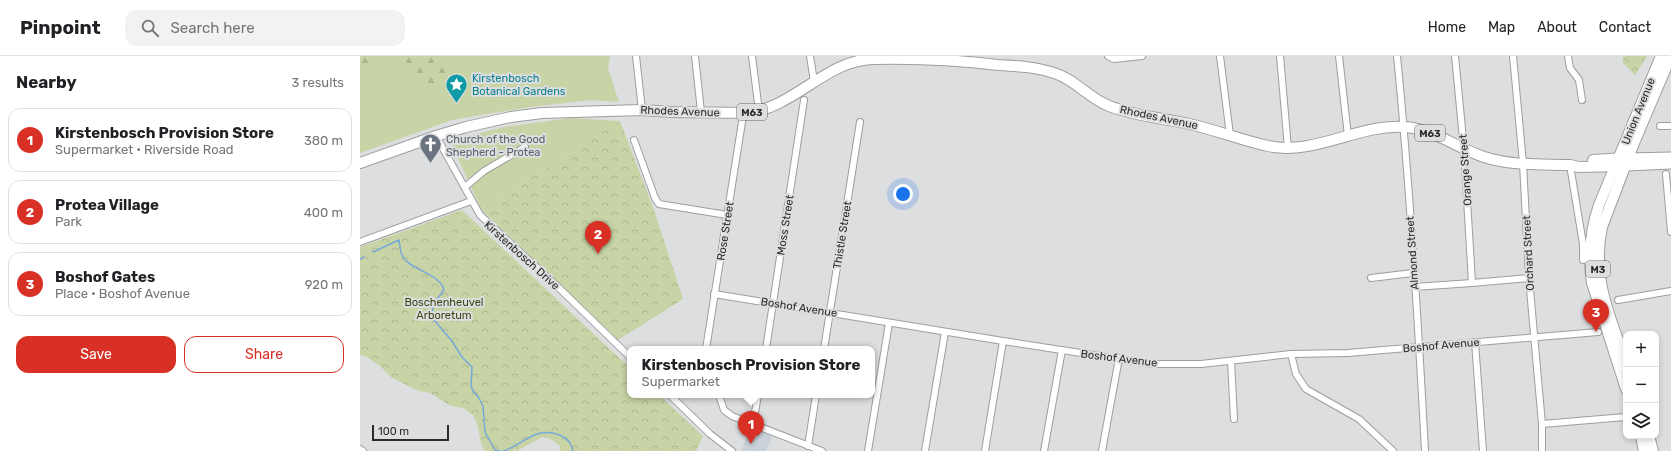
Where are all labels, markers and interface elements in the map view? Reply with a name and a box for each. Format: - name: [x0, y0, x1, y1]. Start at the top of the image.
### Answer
- search box: [125, 10, 405, 46]
- text: Pinpoint: [20, 16, 101, 39]
- icon: search: [139, 17, 161, 39]
- text: Search here: [171, 19, 255, 37]
- text: Home: [1428, 19, 1466, 36]
- text: Map: [1488, 19, 1515, 36]
- text: About: [1537, 19, 1577, 36]
- text: Contact: [1599, 19, 1651, 36]
- place icon: Kirstenbosch Botanical Gardens: [443, 71, 469, 104]
- text: Nearby: [16, 72, 77, 92]
- place label: Kirstenbosch Botanical Gardens: [472, 72, 566, 98]
- text: 3 results: [292, 75, 344, 90]
- street label: Union Avenue: [1619, 76, 1658, 147]
- street label: Rhodes Avenue: [1119, 103, 1199, 132]
- street label: Rhodes Avenue: [640, 104, 720, 119]
- road number: M63: [737, 104, 767, 120]
- text: Kirstenbosch Provision Store: [55, 124, 274, 142]
- road number: M63: [1415, 125, 1445, 141]
- church icon: Church of the Good Shepherd - Protea: [417, 132, 443, 165]
- text: 1: [27, 133, 33, 148]
- text: 380 m: [304, 133, 343, 148]
- place label: Church of the Good Shepherd - Protea: [446, 133, 545, 159]
- street label: Orange Street: [1456, 133, 1474, 206]
- text: Supermarket · Riverside Road: [55, 142, 234, 157]
- your location: [893, 184, 913, 204]
- street label: Moss Street: [774, 193, 797, 256]
- text: Protea Village: [55, 196, 159, 214]
- street label: Thistle Street: [831, 199, 854, 270]
- street label: Rose Street: [714, 200, 737, 262]
- text: 2: [26, 205, 34, 220]
- text: 400 m: [304, 205, 343, 220]
- text: Park: [55, 214, 82, 229]
- street label: Orchard Street: [1520, 214, 1537, 291]
- street label: Almond Street: [1403, 215, 1422, 290]
- street label: Kirstenbosch Drive: [481, 218, 562, 293]
- pin: 2: [585, 221, 611, 254]
- road number: M3: [1586, 261, 1610, 277]
- text: Boshof Gates: [55, 268, 155, 286]
- text: 3: [26, 277, 34, 292]
- text: 920 m: [305, 277, 343, 292]
- text: Place · Boshof Avenue: [55, 286, 190, 301]
- street label: Boshof Avenue: [760, 295, 838, 320]
- park label: Boschenheuvel Arboretum: [404, 296, 484, 322]
- pin: 3: [1583, 299, 1609, 332]
- map controls: [1623, 331, 1659, 439]
- button: +: [1623, 331, 1659, 367]
- button: Save: [16, 336, 176, 373]
- button: Share: [184, 336, 344, 373]
- street label: Boshof Avenue: [1402, 336, 1480, 355]
- popup: [627, 346, 875, 398]
- street label: Boshof Avenue: [1080, 347, 1158, 370]
- text: Kirstenbosch Provision Store: [642, 356, 860, 374]
- button: −: [1623, 367, 1659, 403]
- text: Supermarket: [642, 374, 720, 389]
- button: layers: [1623, 403, 1659, 439]
- pin: 1: [738, 411, 764, 444]
- scale bar: [372, 423, 449, 442]
- text: 100 m: [378, 425, 409, 438]

